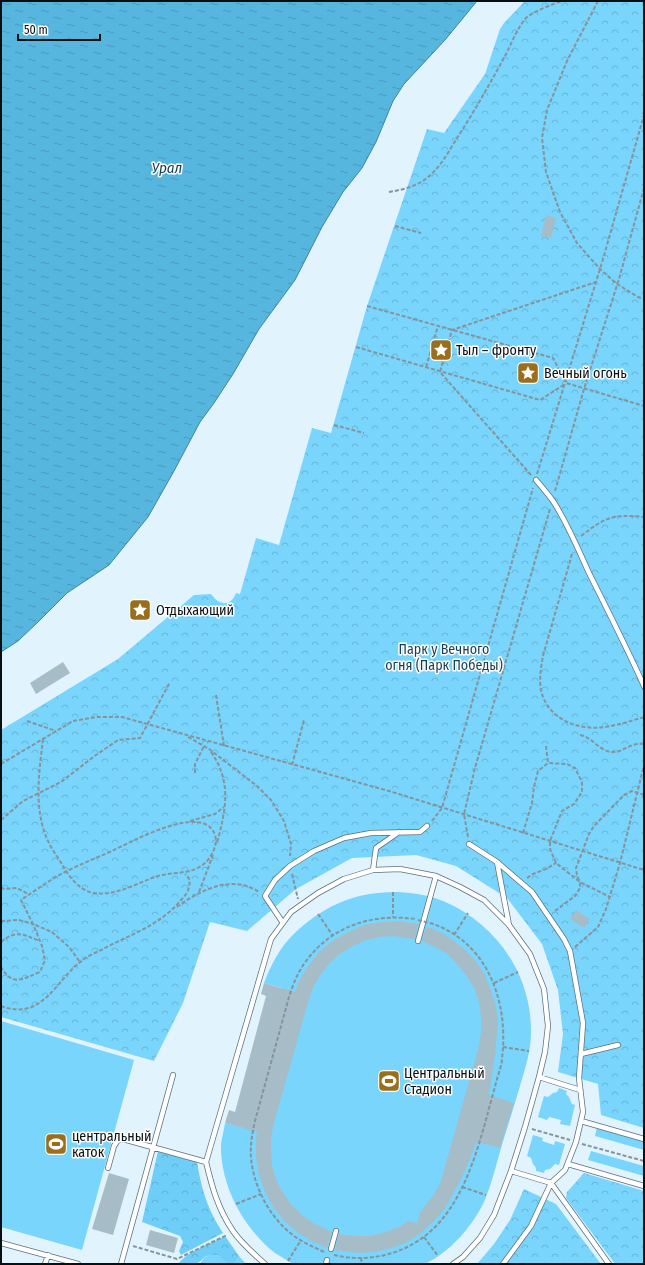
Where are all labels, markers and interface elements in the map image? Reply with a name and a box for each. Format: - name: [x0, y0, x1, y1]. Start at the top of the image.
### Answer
- scale bar: [18, 16, 100, 42]
- text: 50 m: [24, 23, 48, 37]
- water label: Урал: [152, 159, 183, 177]
- place icon: Тыл – фронту: [428, 337, 454, 363]
- place label: Тыл – фронту: [456, 342, 537, 359]
- place icon: Вечный огонь: [515, 360, 541, 386]
- place label: Вечный огонь: [544, 365, 627, 382]
- place icon: Отдыхающий: [127, 597, 153, 623]
- place label: Отдыхающий: [156, 602, 234, 619]
- park label: Парк у Вечного огня (Парк Победы): [385, 641, 503, 674]
- place label: Центральный Стадион: [404, 1065, 485, 1098]
- sports icon: Центральный Стадион: [376, 1068, 402, 1094]
- place label: центральный каток: [72, 1128, 151, 1161]
- sports icon: центральный каток: [43, 1131, 69, 1157]

